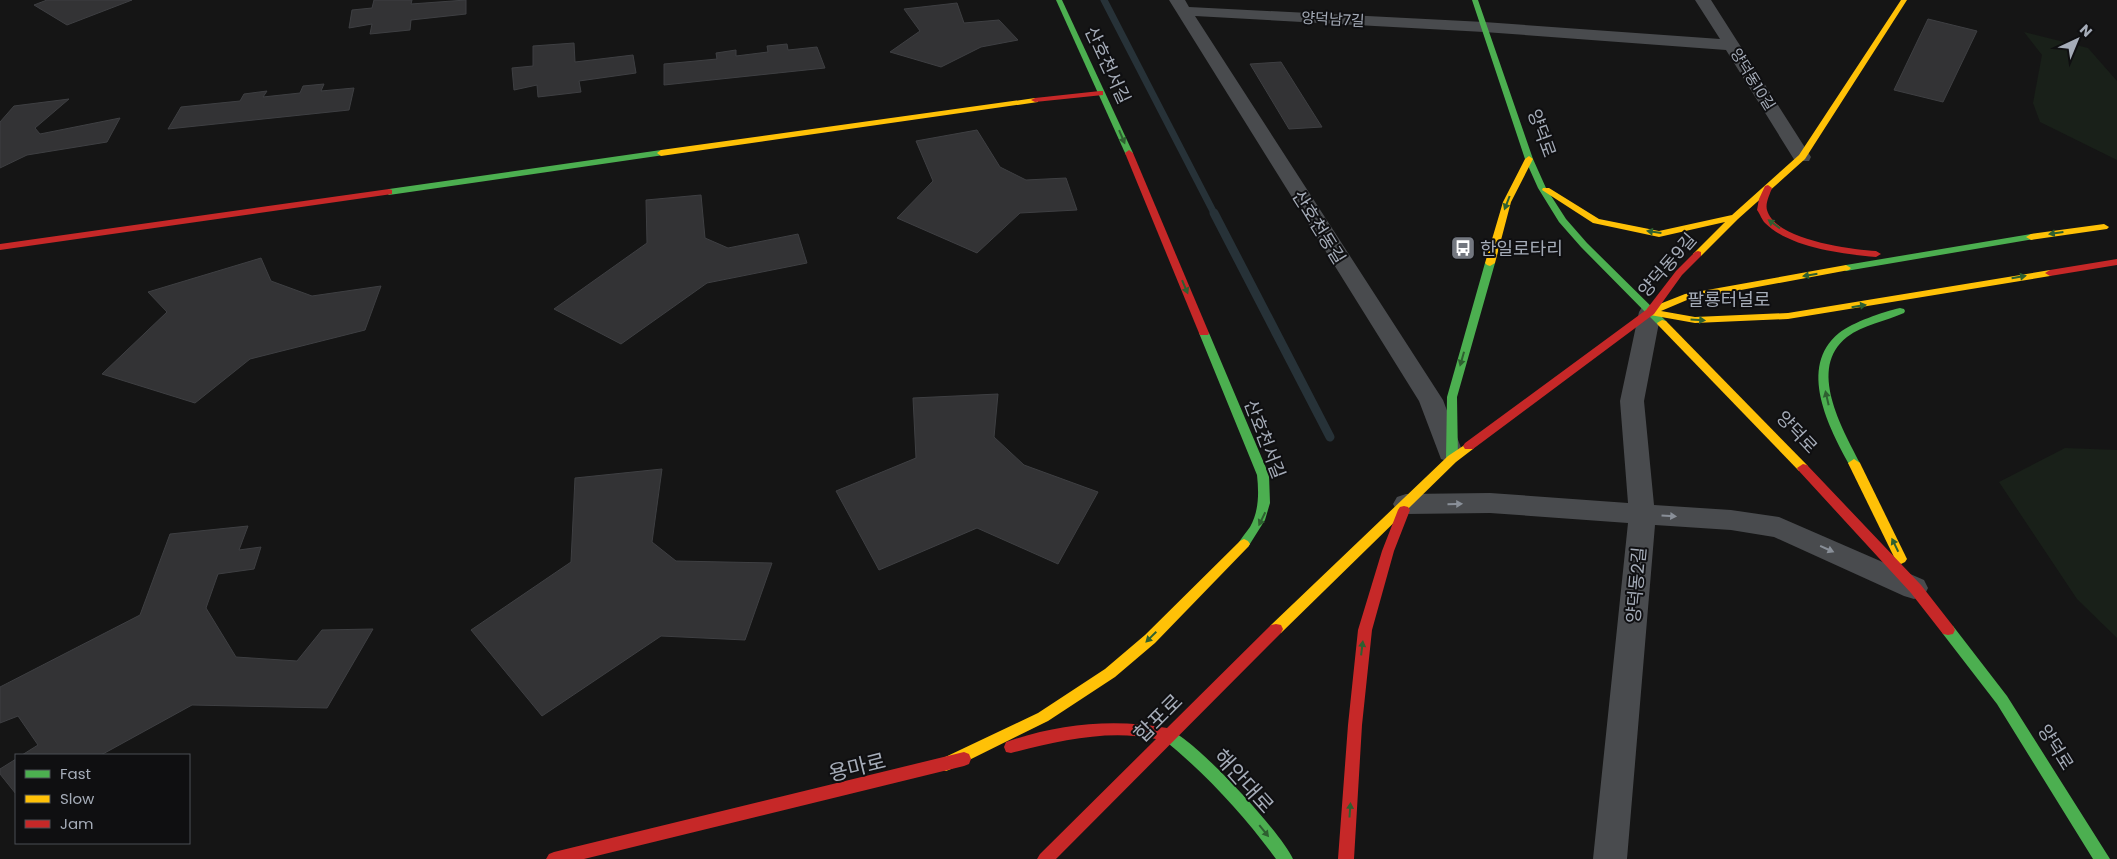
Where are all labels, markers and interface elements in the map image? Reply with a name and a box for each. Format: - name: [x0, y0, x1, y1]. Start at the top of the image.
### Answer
- street label: 양덕남7길: [1301, 7, 1365, 31]
- north arrow: [2052, 15, 2102, 65]
- text: N: [2075, 20, 2097, 41]
- street label: 산호천서길: [1079, 22, 1137, 108]
- street label: 양덕동10길: [1726, 44, 1780, 114]
- street label: 양덕로: [1522, 105, 1562, 161]
- one-way arrow: [1118, 130, 1126, 145]
- street label: 산호천동길: [1286, 185, 1352, 269]
- one-way arrow: [1503, 196, 1511, 210]
- one-way arrow: [1767, 219, 1781, 229]
- street label: 양덕동9길: [1632, 228, 1702, 302]
- one-way arrow: [1645, 228, 1661, 236]
- one-way arrow: [2048, 229, 2064, 237]
- bus stop icon: 한일로타리: [1450, 235, 1476, 261]
- place label: 한일로타리: [1480, 236, 1563, 261]
- one-way arrow: [1801, 271, 1817, 279]
- one-way arrow: [2012, 273, 2028, 281]
- one-way arrow: [1181, 280, 1189, 294]
- street label: 팔룡터널로: [1688, 287, 1770, 312]
- one-way arrow: [1852, 302, 1868, 310]
- one-way arrow: [1690, 316, 1706, 324]
- one-way arrow: [1458, 351, 1466, 366]
- one-way arrow: [1823, 391, 1831, 406]
- street label: 산호천서길: [1238, 396, 1292, 482]
- street label: 양덕로: [1771, 405, 1823, 459]
- one-way arrow: [1447, 500, 1463, 508]
- one-way arrow: [1257, 512, 1265, 526]
- one-way arrow: [1662, 512, 1678, 520]
- one-way arrow: [1890, 538, 1899, 553]
- one-way arrow: [1820, 545, 1834, 553]
- street label: 양덕동2길: [1620, 546, 1652, 624]
- one-way arrow: [1145, 631, 1157, 643]
- one-way arrow: [1358, 640, 1366, 656]
- street label: 합포로: [1127, 687, 1189, 749]
- street label: 양덕로: [2032, 719, 2080, 775]
- street label: 해안대로: [1207, 743, 1281, 819]
- street label: 용마로: [825, 746, 889, 788]
- legend: [15, 754, 190, 844]
- text: Fast: [60, 763, 91, 784]
- text: Slow: [60, 788, 95, 809]
- one-way arrow: [1346, 802, 1354, 818]
- text: Jam: [60, 813, 94, 834]
- one-way arrow: [1258, 825, 1269, 838]

